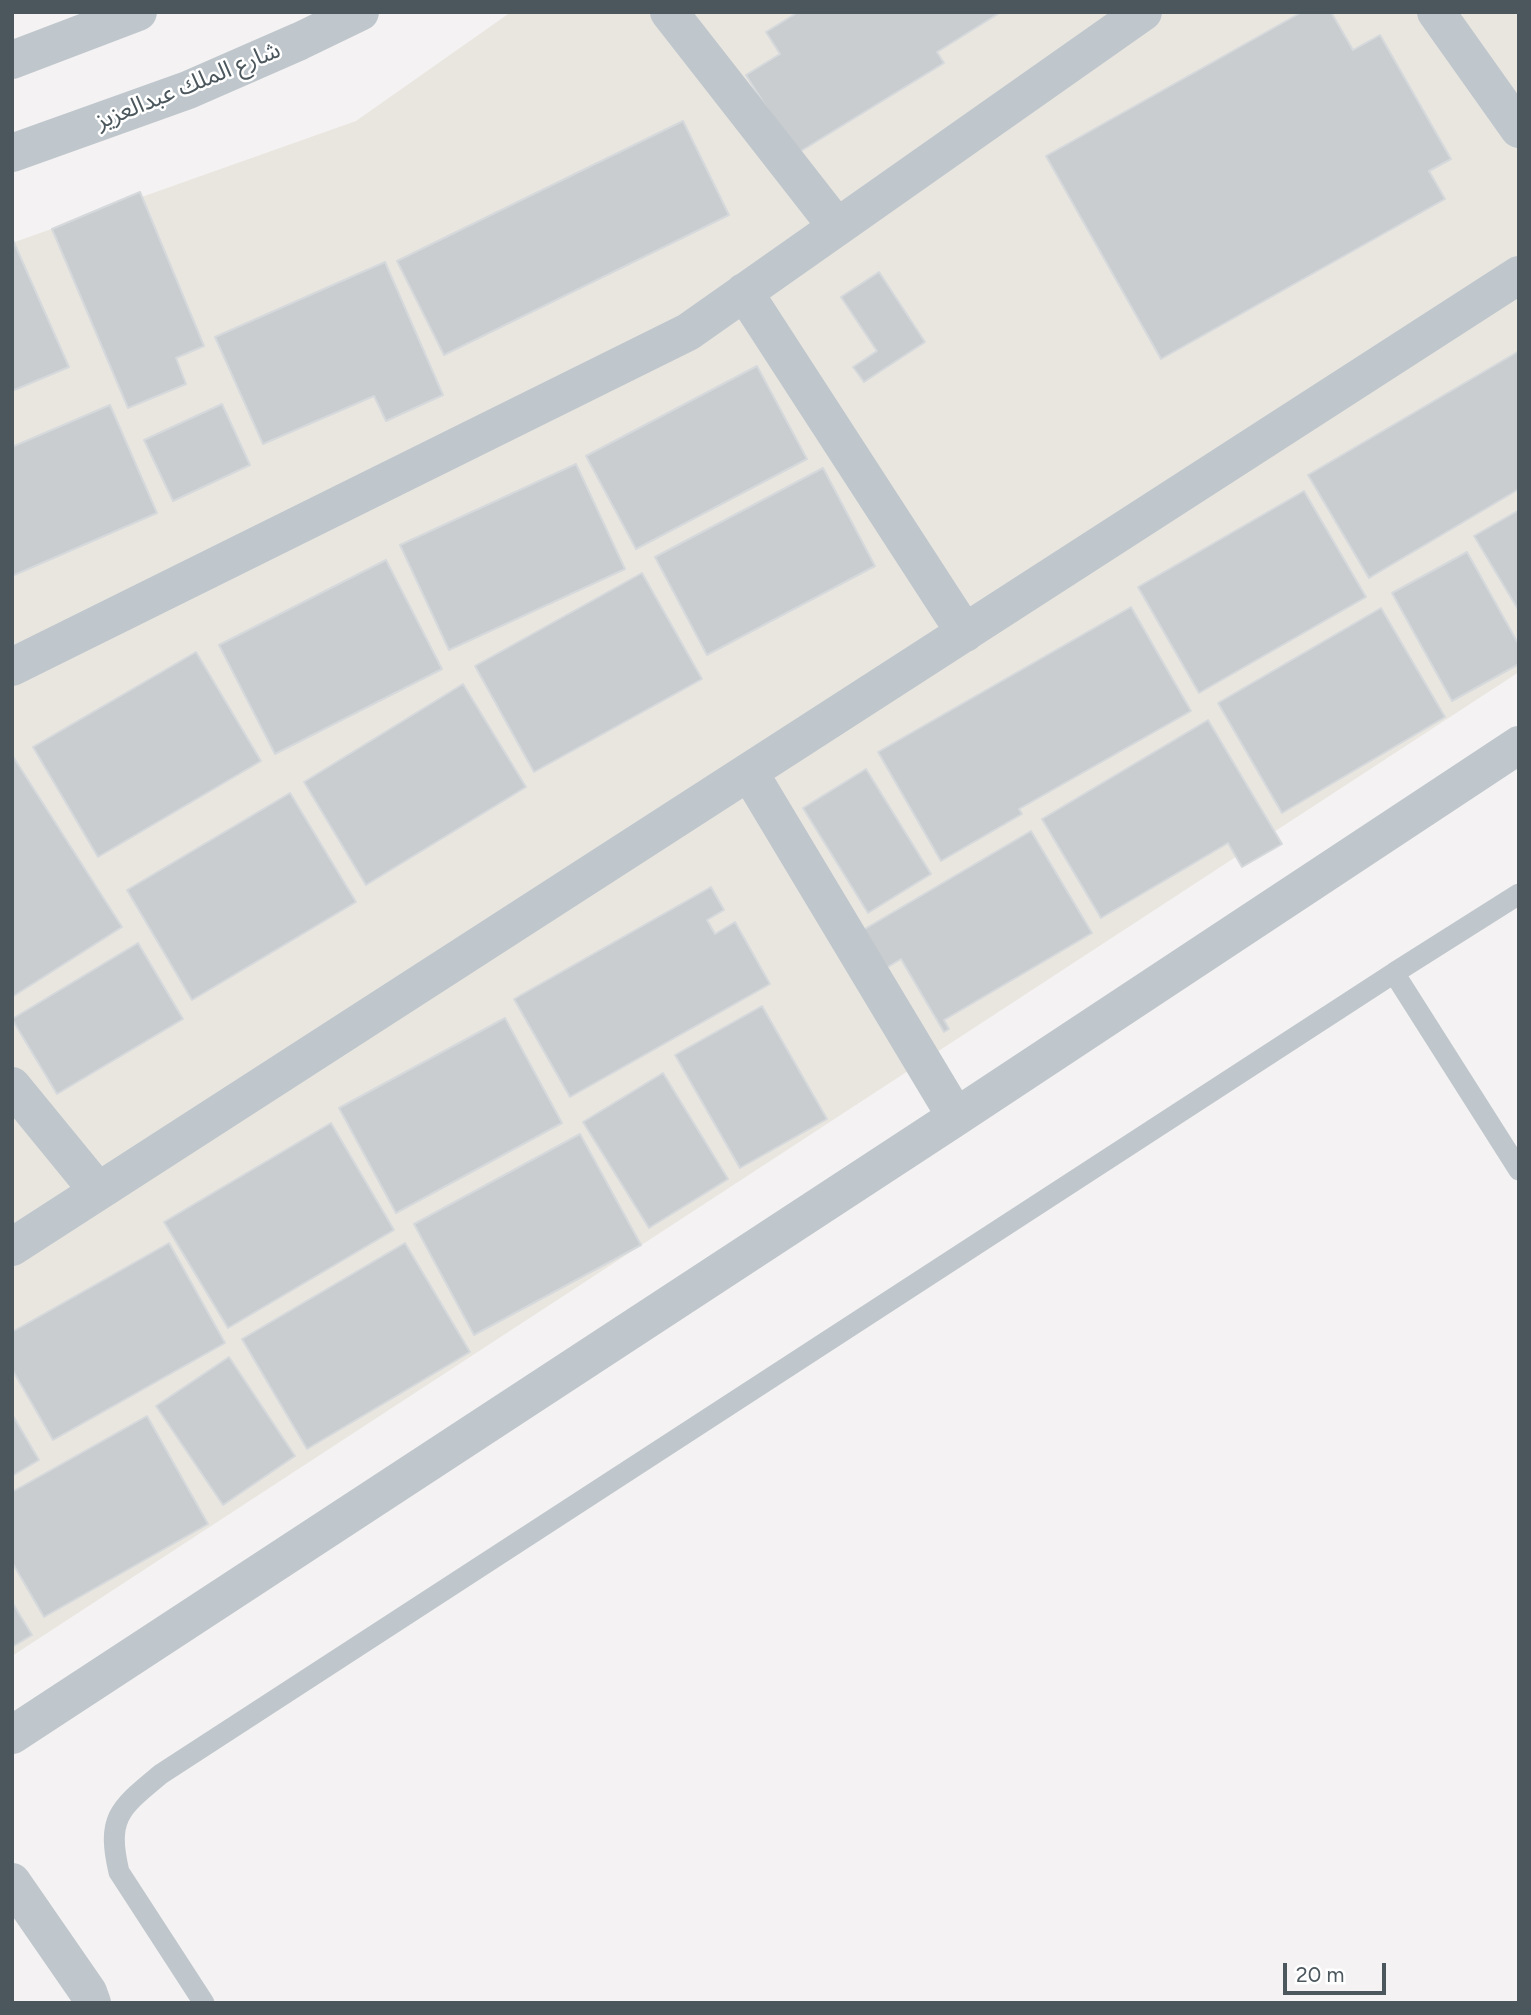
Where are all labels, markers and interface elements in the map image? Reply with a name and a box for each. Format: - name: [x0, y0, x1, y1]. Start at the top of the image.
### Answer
- street label: شارع الملك عبدالعزيز: [91, 36, 285, 136]
- scale bar: [1286, 1948, 1389, 1992]
- text: 20 m: [1296, 1962, 1344, 1987]

